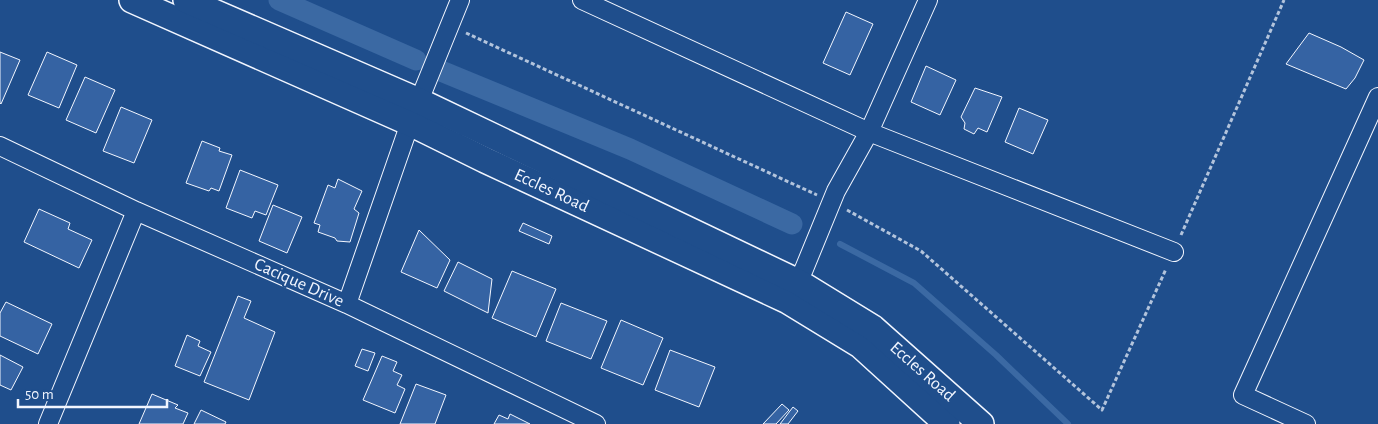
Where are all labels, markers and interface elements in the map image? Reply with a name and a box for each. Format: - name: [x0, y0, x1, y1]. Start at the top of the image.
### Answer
- street label: Eccles Road: [511, 166, 592, 216]
- street label: Cacique Drive: [251, 255, 347, 311]
- street label: Eccles Road: [886, 338, 958, 405]
- scale bar: [18, 376, 166, 408]
- text: 50 m: [25, 387, 54, 402]

